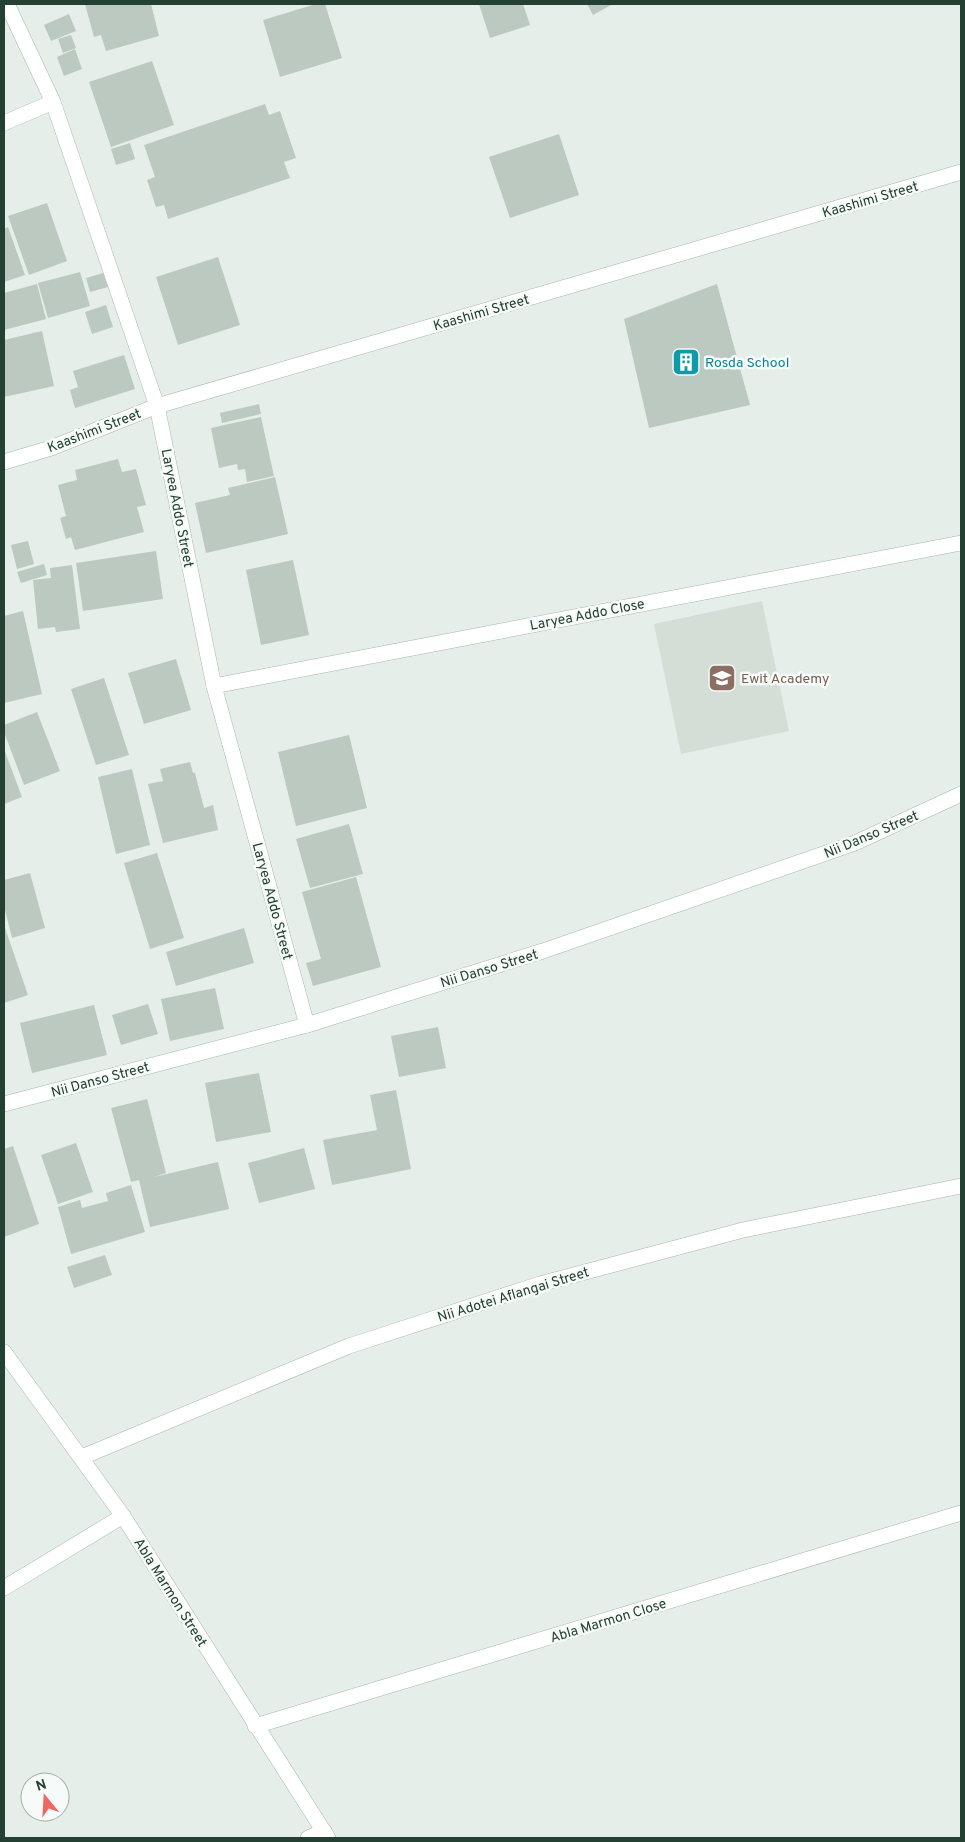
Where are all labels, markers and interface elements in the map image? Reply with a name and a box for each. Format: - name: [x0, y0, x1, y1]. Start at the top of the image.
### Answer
- street label: Kaashimi Street: [820, 179, 920, 222]
- street label: Kaashimi Street: [431, 292, 531, 335]
- building icon: Rosda School: [671, 347, 701, 377]
- place label: Rosda School: [705, 355, 789, 372]
- street label: Kaashimi Street: [45, 406, 144, 457]
- street label: Laryea Addo Street: [157, 447, 196, 569]
- street label: Laryea Addo Close: [529, 596, 646, 635]
- school or university icon: Ewit Academy: [707, 663, 737, 693]
- place label: Ewit Academy: [741, 671, 829, 688]
- street label: Nii Danso Street: [822, 808, 921, 863]
- street label: Laryea Addo Street: [248, 841, 295, 962]
- street label: Nii Danso Street: [439, 947, 540, 992]
- street label: Nii Danso Street: [49, 1059, 151, 1102]
- street label: Nii Adotei Aflangai Street: [436, 1264, 591, 1327]
- street label: Abla Marmon Street: [129, 1535, 210, 1650]
- street label: Abla Marmon Close: [548, 1596, 669, 1647]
- north arrow: [20, 1772, 70, 1822]
- text: N: [34, 1776, 49, 1796]

